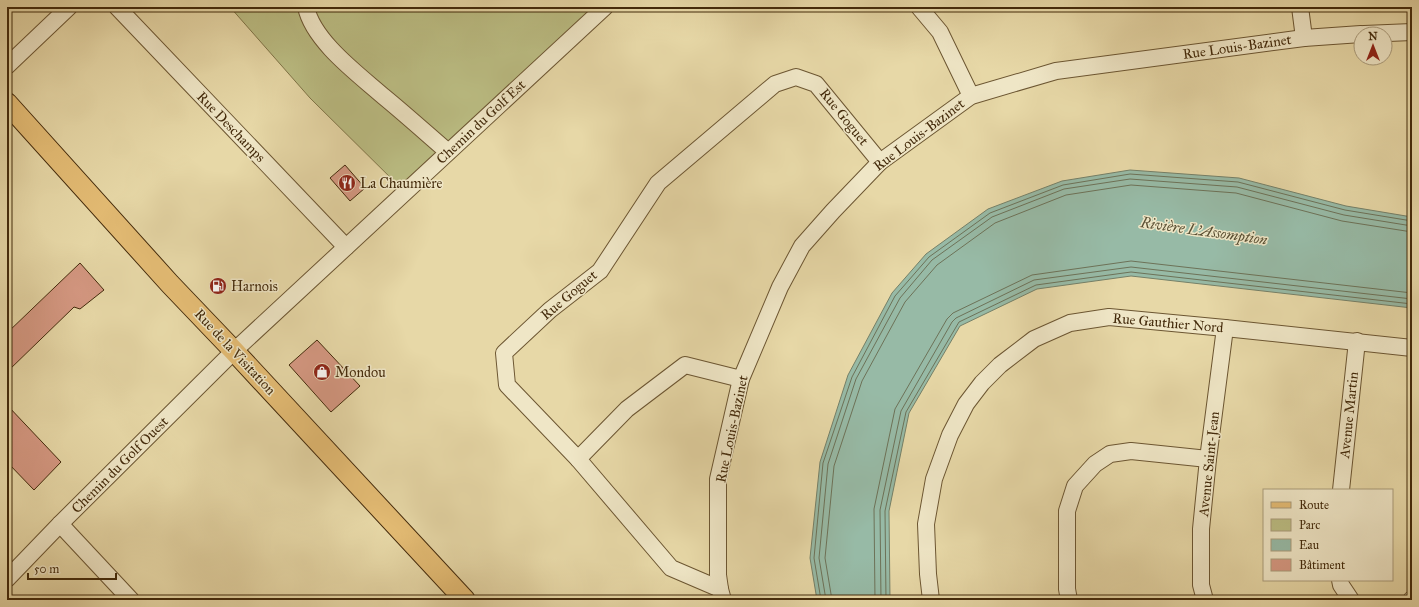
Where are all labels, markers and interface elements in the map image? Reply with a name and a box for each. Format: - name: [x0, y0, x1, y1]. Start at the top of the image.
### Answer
- north arrow: [1353, 26, 1393, 66]
- text: N: [1368, 30, 1378, 43]
- street label: Rue Louis-Bazinet: [1182, 31, 1292, 63]
- street label: Chemin du Golf Est: [433, 76, 529, 168]
- street label: Rue Goguet: [816, 85, 872, 149]
- street label: Rue Deschamps: [193, 88, 269, 166]
- street label: Rue Louis-Bazinet: [870, 95, 968, 175]
- restaurant icon: La Chaumière: [337, 173, 357, 193]
- place label: La Chaumière: [360, 175, 443, 192]
- water label: Rivière L'Assomption: [1138, 213, 1269, 250]
- street label: Rue Goguet: [537, 266, 601, 323]
- fuel station icon: Harnois: [208, 276, 228, 296]
- place label: Harnois: [231, 278, 278, 295]
- street label: Rue de la Visitation: [191, 305, 279, 399]
- street label: Rue Gauthier Nord: [1112, 310, 1224, 336]
- shop icon: Mondou: [312, 362, 332, 382]
- place label: Mondou: [335, 364, 386, 381]
- street label: Avenue Martin: [1336, 370, 1362, 460]
- street label: Rue Louis-Bazinet: [712, 374, 752, 484]
- street label: Avenue Saint-Jean: [1195, 410, 1224, 519]
- street label: Chemin du Golf Ouest: [68, 413, 172, 517]
- legend: [1263, 489, 1393, 581]
- text: Route: [1299, 498, 1329, 512]
- text: Parc: [1299, 518, 1320, 532]
- text: Eau: [1299, 538, 1320, 552]
- scale bar: [28, 555, 116, 581]
- text: Bâtiment: [1299, 558, 1346, 572]
- text: 50 m: [34, 562, 59, 576]

